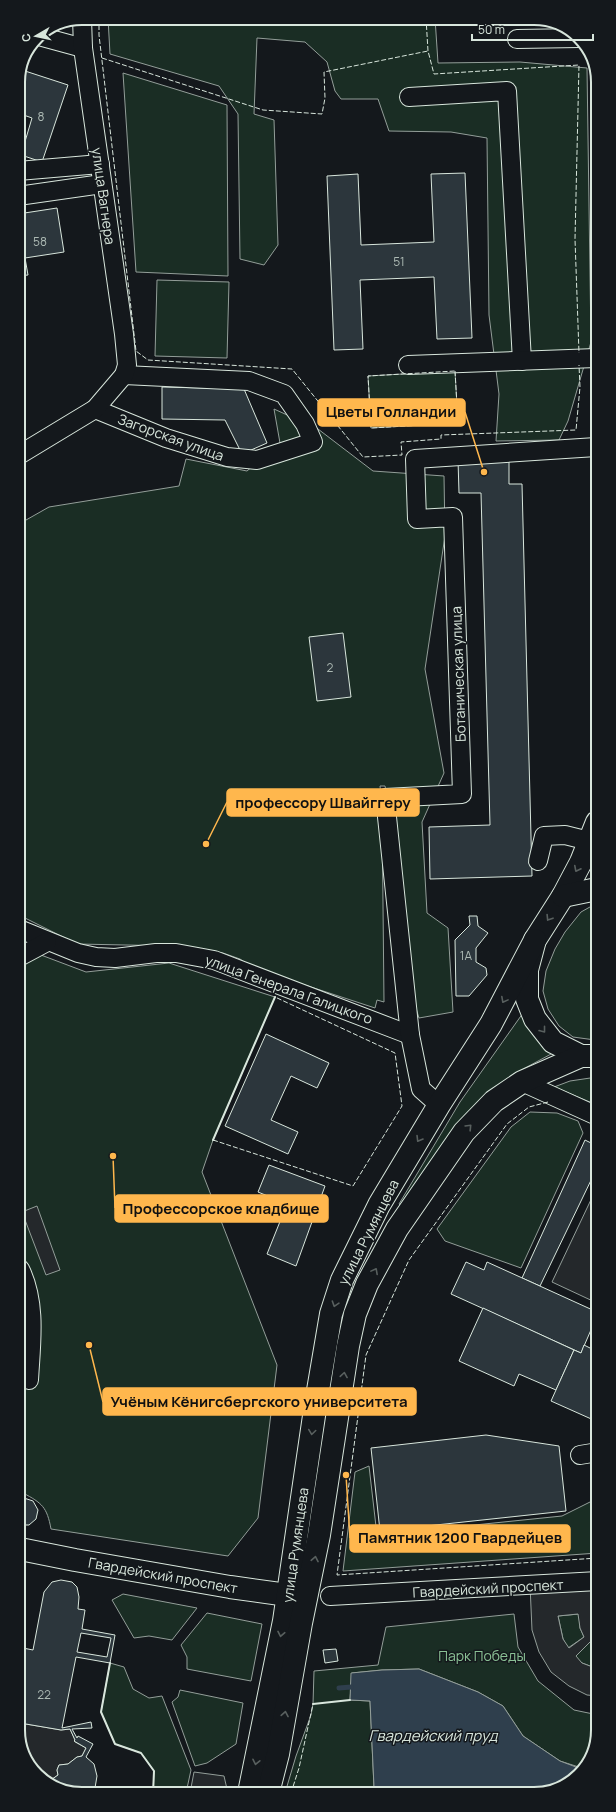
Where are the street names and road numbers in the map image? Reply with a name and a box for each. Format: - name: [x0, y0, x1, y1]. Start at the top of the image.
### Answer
- street label: улица Вагнера: [88, 146, 120, 246]
- street label: Загорская улица: [115, 409, 227, 465]
- street label: Ботаническая улица: [446, 606, 470, 742]
- street label: улица Генерала Галицкого: [203, 950, 375, 1028]
- street label: улица Румянцева: [333, 1176, 403, 1288]
- street label: улица Румянцева: [278, 1486, 312, 1604]
- street label: Гвардейский проспект: [87, 1552, 239, 1598]
- street label: Гвардейский проспект: [412, 1575, 564, 1601]

